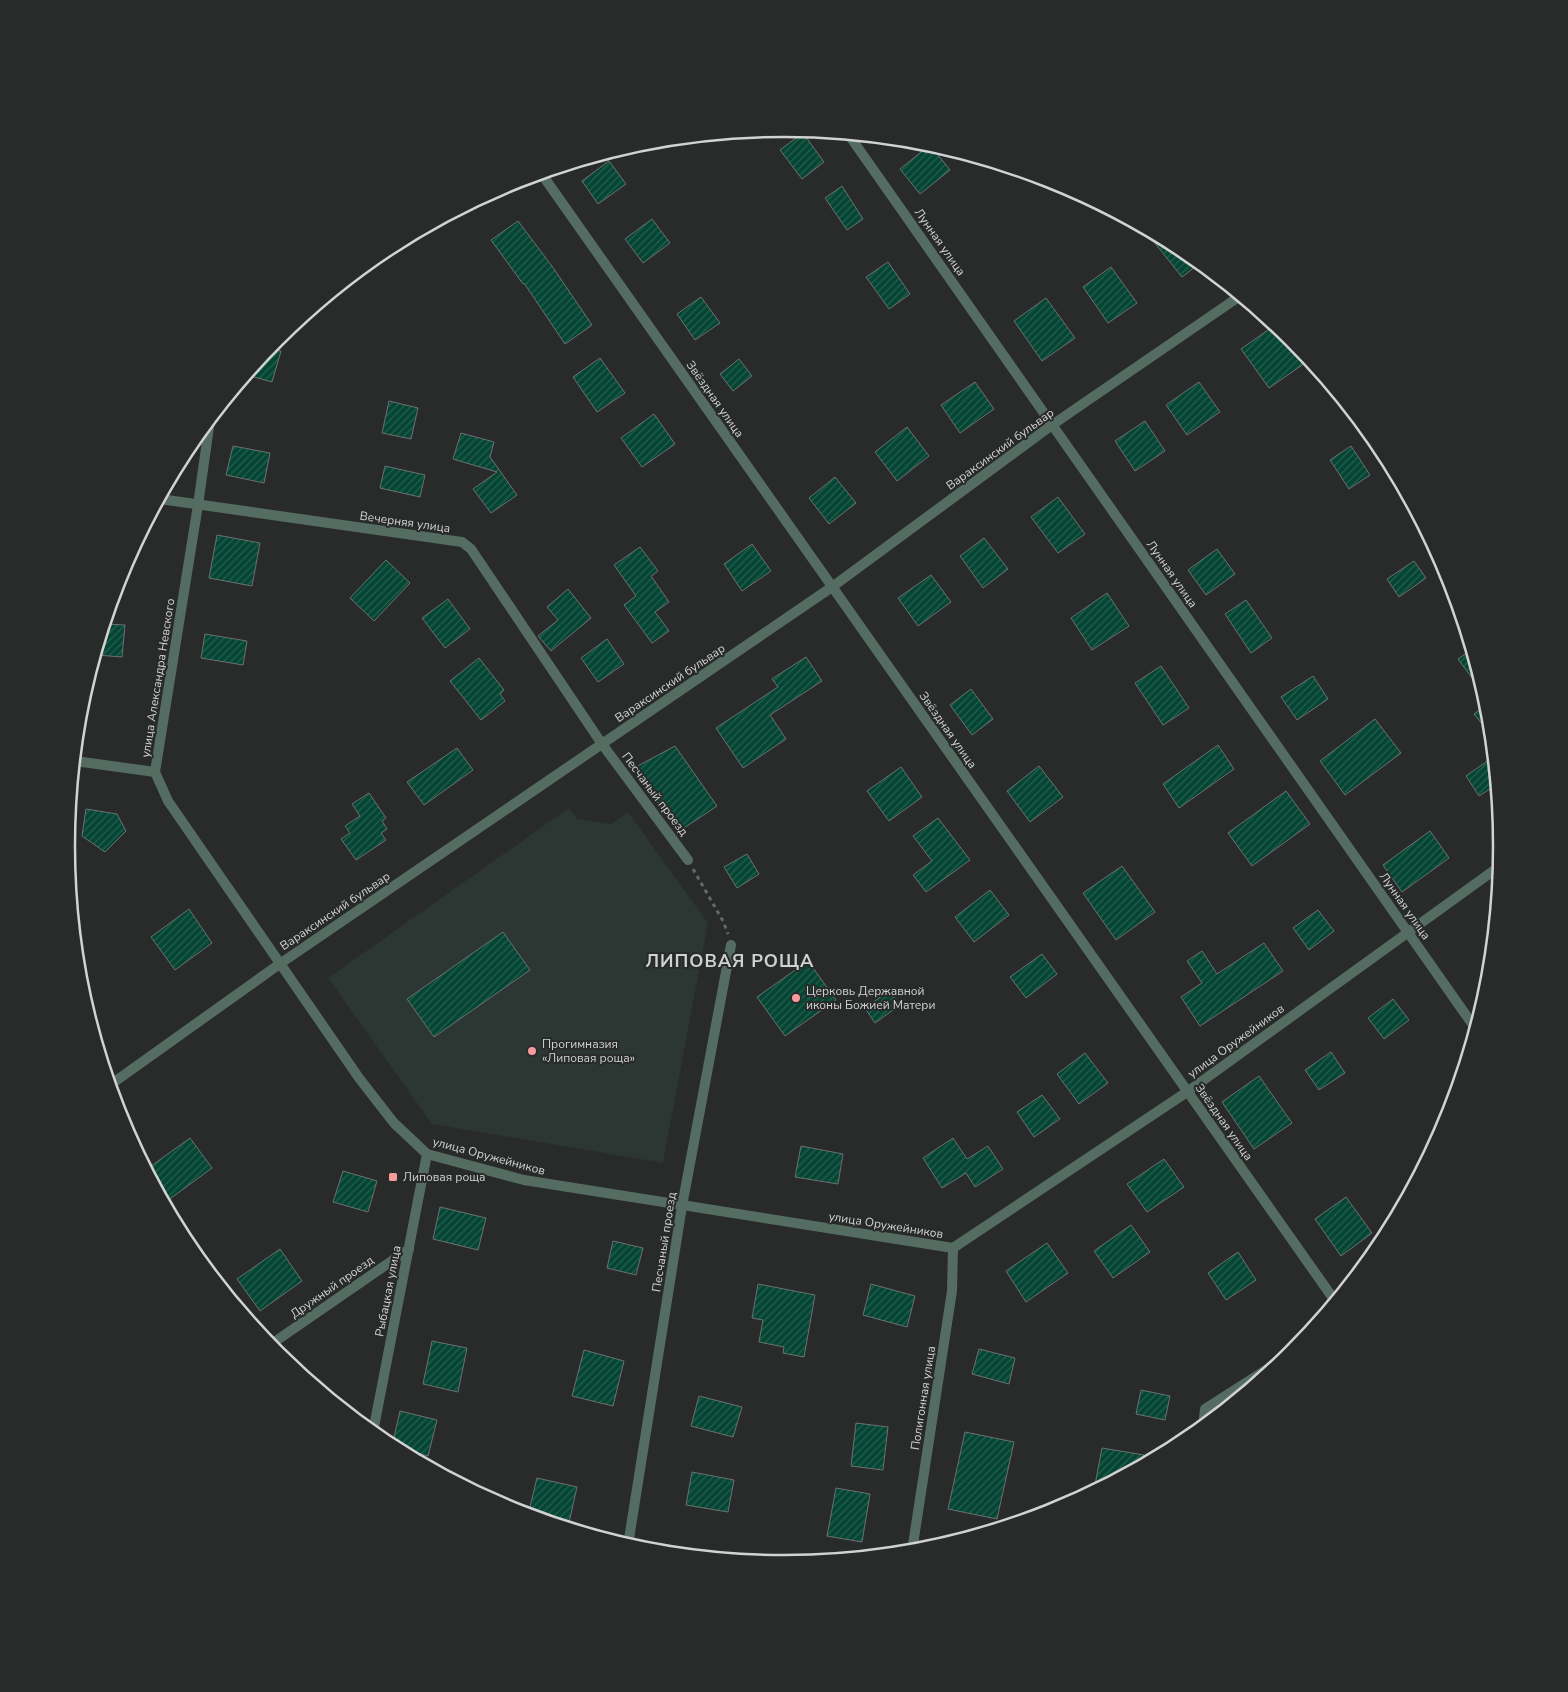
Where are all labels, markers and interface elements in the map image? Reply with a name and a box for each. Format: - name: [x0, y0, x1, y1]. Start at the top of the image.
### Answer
- street label: Лунная улица: [911, 205, 969, 279]
- street label: Звёздная улица: [683, 357, 747, 441]
- street label: Вараксинский бульвар: [943, 404, 1057, 494]
- street label: Вечерняя улица: [359, 508, 451, 536]
- street label: Лунная улица: [1143, 537, 1201, 611]
- street label: улица Александра Невского: [138, 597, 179, 759]
- street label: Вараксинский бульвар: [612, 640, 728, 726]
- street label: Звёздная улица: [916, 688, 980, 772]
- street label: Песчаный проезд: [618, 749, 692, 839]
- street label: Вараксинский бульвар: [277, 868, 393, 954]
- street label: Лунная улица: [1376, 869, 1434, 943]
- district label: ЛИПОВАЯ РОЩА: [646, 949, 814, 973]
- place label: Церковь Державной иконы Божией Матери: [806, 983, 935, 1013]
- marker: Церковь Державной иконы Божией Матери: [790, 992, 802, 1004]
- street label: улица Оружейников: [1184, 1000, 1288, 1081]
- place label: Прогимназия «Липовая роща»: [542, 1036, 635, 1066]
- marker: Прогимназия «Липовая роща»: [526, 1045, 538, 1057]
- street label: Звёздная улица: [1192, 1080, 1256, 1164]
- street label: улица Оружейников: [431, 1133, 547, 1179]
- place label: Липовая роща: [403, 1169, 486, 1185]
- marker: Липовая роща: [387, 1171, 399, 1183]
- street label: Песчаный проезд: [648, 1191, 680, 1293]
- street label: улица Оружейников: [828, 1208, 945, 1242]
- street label: Рыбацкая улица: [371, 1244, 405, 1338]
- street label: Дружный проезд: [287, 1252, 377, 1322]
- street label: Полигонная улица: [907, 1345, 939, 1451]

